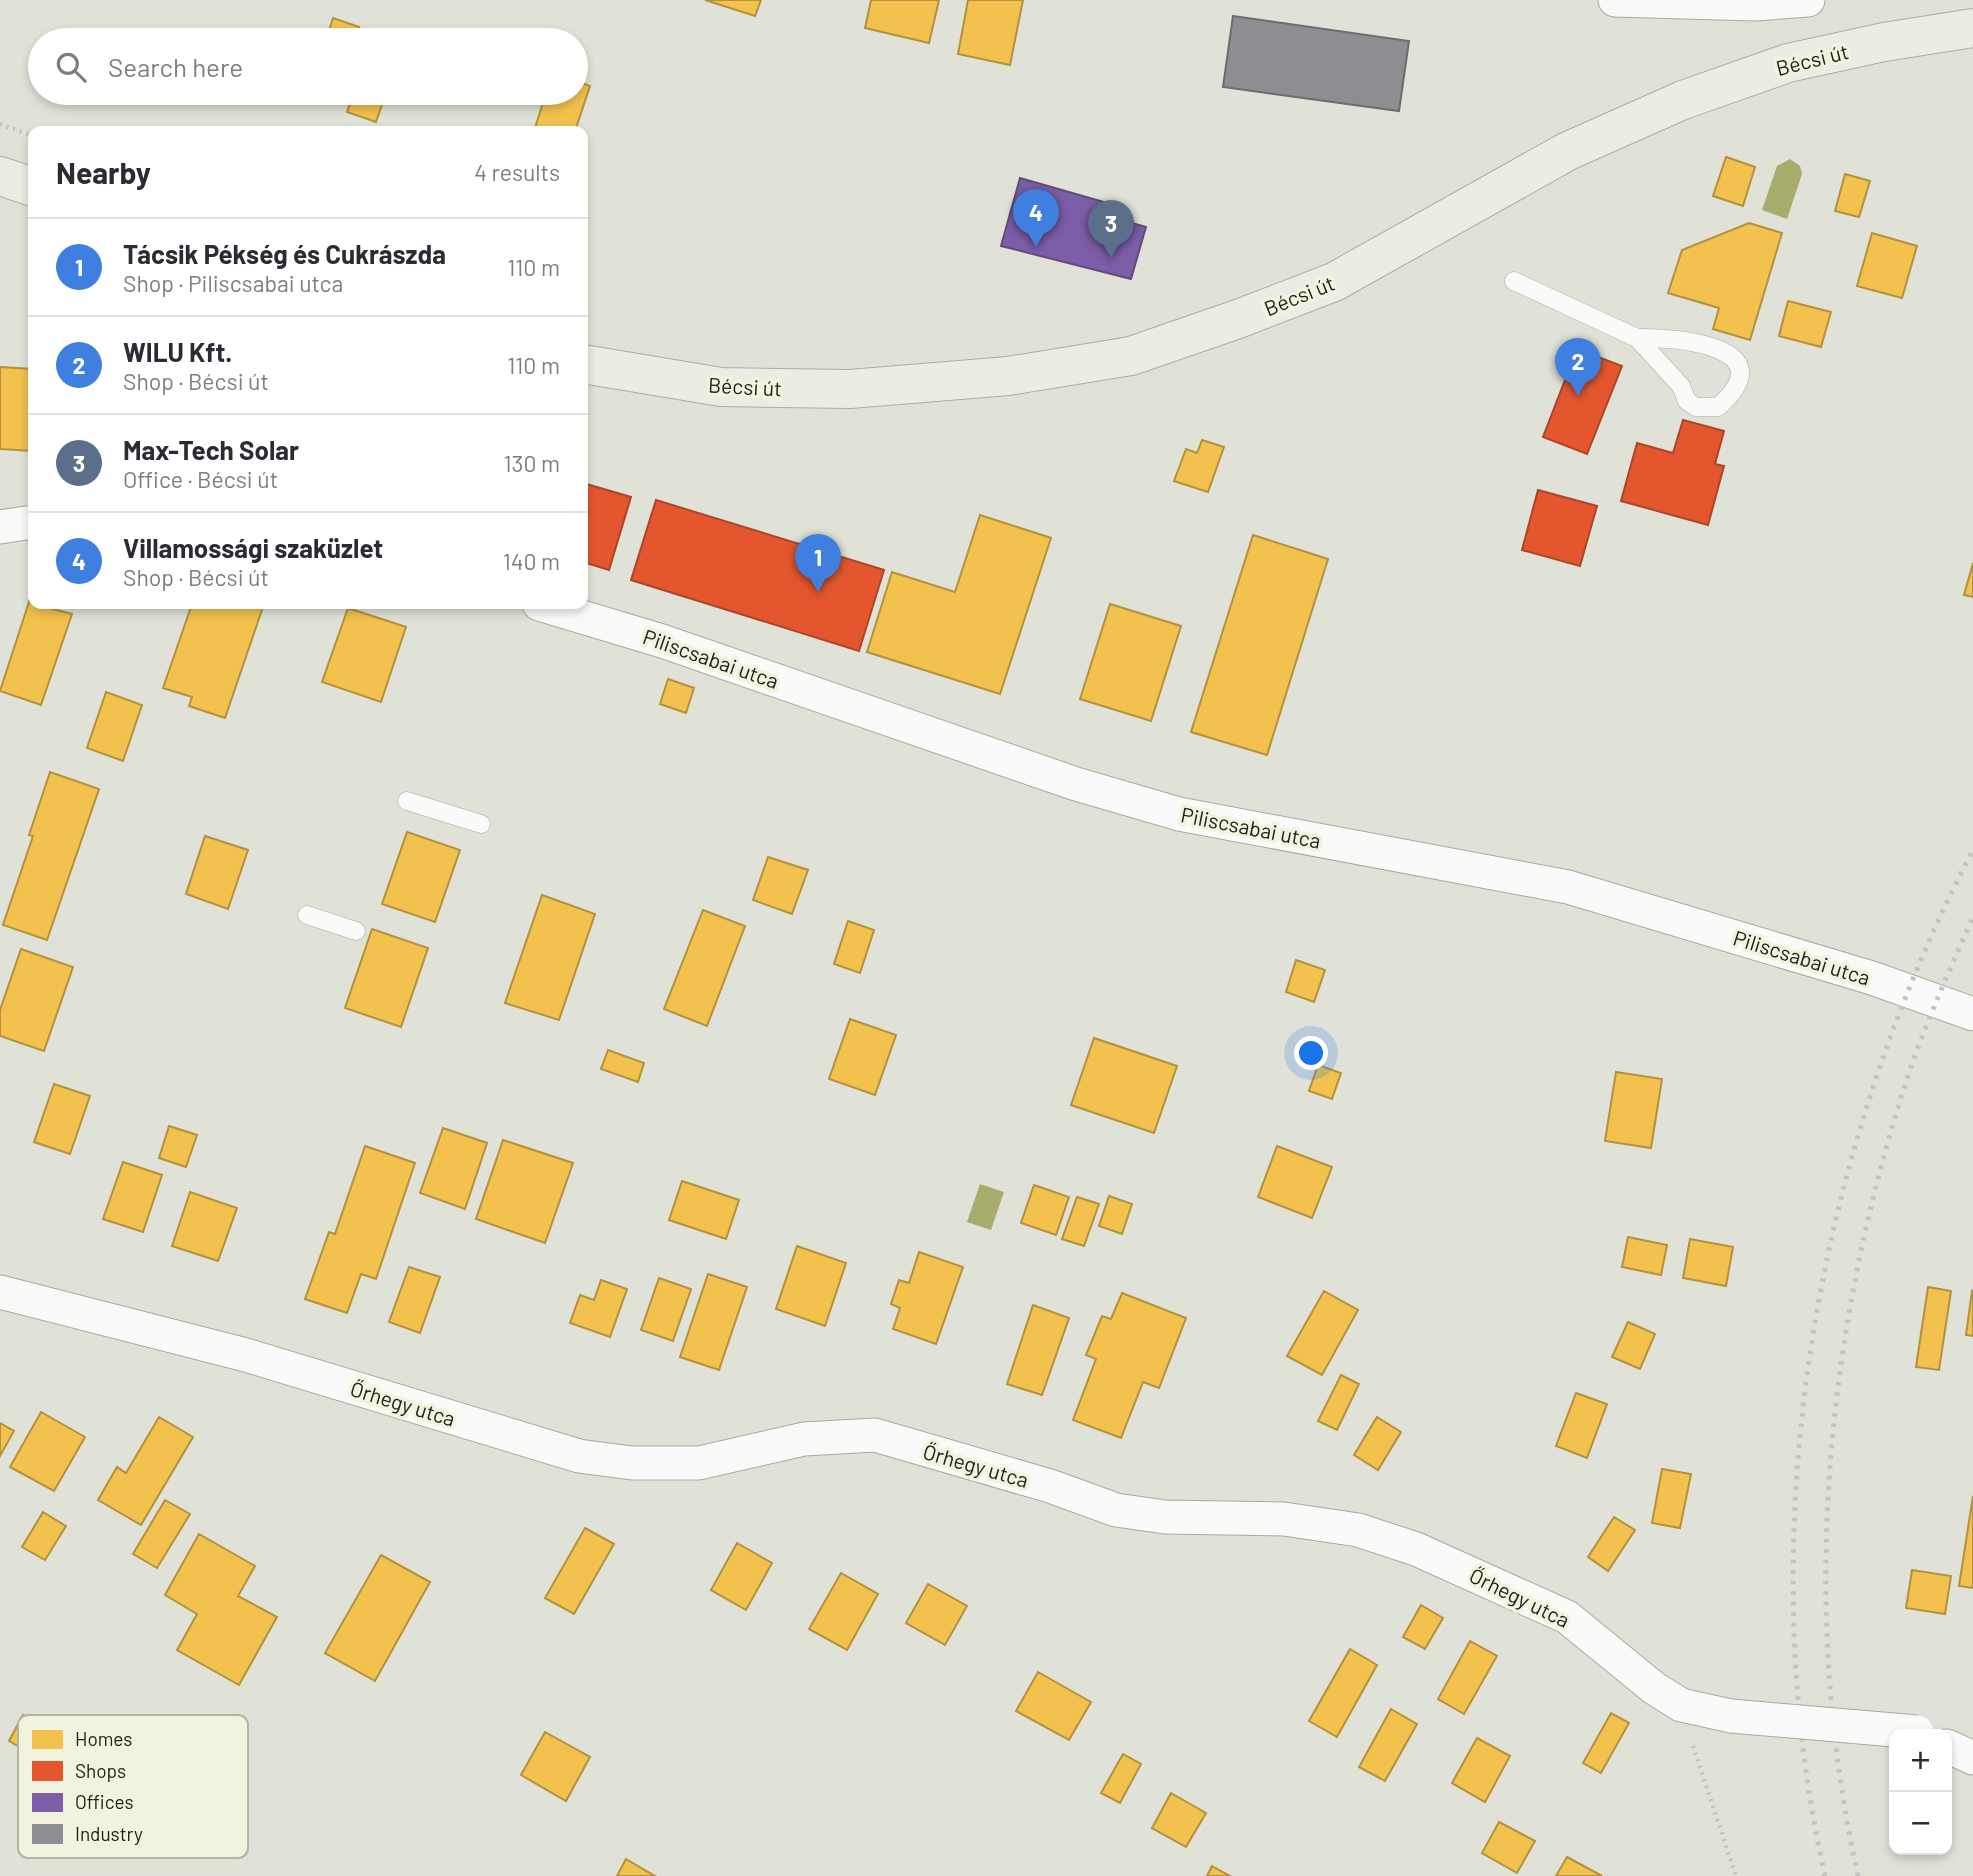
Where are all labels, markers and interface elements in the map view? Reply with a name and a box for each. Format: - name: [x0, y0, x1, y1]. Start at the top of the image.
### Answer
- search box: [28, 28, 588, 105]
- street label: Bécsi út: [1773, 38, 1851, 80]
- icon: search: [52, 48, 90, 86]
- text: Search here: [108, 51, 243, 82]
- text: Nearby: [56, 154, 151, 190]
- text: 4 results: [474, 158, 560, 186]
- pin: 4: [1013, 189, 1059, 247]
- pin: 3: [1088, 200, 1134, 258]
- text: Tácsik Pékség és Cukrászda: [123, 238, 446, 269]
- text: 1: [75, 253, 83, 281]
- text: 110 m: [507, 253, 560, 281]
- text: Shop · Piliscsabai utca: [123, 269, 343, 297]
- street label: Bécsi út: [1260, 270, 1338, 320]
- text: WILU Kft.: [123, 336, 232, 367]
- pin: 2: [1555, 338, 1601, 396]
- text: 2: [73, 351, 85, 379]
- text: 110 m: [507, 351, 560, 379]
- text: Shop · Bécsi út: [123, 367, 269, 395]
- street label: Bécsi út: [707, 372, 783, 400]
- text: Max-Tech Solar: [123, 434, 299, 465]
- text: 3: [73, 449, 85, 477]
- text: 130 m: [503, 449, 560, 477]
- text: Office · Bécsi út: [123, 465, 278, 493]
- text: Villamossági szaküzlet: [123, 532, 383, 563]
- pin: 1: [795, 534, 841, 592]
- text: 4: [72, 547, 86, 575]
- text: 140 m: [503, 547, 560, 575]
- text: Shop · Bécsi út: [123, 563, 269, 591]
- street label: Piliscsabai utca: [640, 623, 782, 693]
- street label: Piliscsabai utca: [1179, 801, 1323, 853]
- street label: Piliscsabai utca: [1731, 924, 1873, 990]
- your location: [1294, 1036, 1328, 1070]
- street label: Őrhegy utca: [347, 1375, 459, 1431]
- street label: Őrhegy utca: [920, 1438, 1032, 1492]
- street label: Őrhegy utca: [1466, 1562, 1574, 1632]
- legend: [18, 1715, 248, 1858]
- text: Homes: [75, 1727, 132, 1750]
- map controls: [1889, 1729, 1952, 1855]
- button: +: [1889, 1729, 1952, 1792]
- text: Shops: [75, 1759, 126, 1782]
- text: Offices: [75, 1790, 134, 1813]
- button: −: [1889, 1792, 1952, 1855]
- text: Industry: [75, 1822, 143, 1845]

